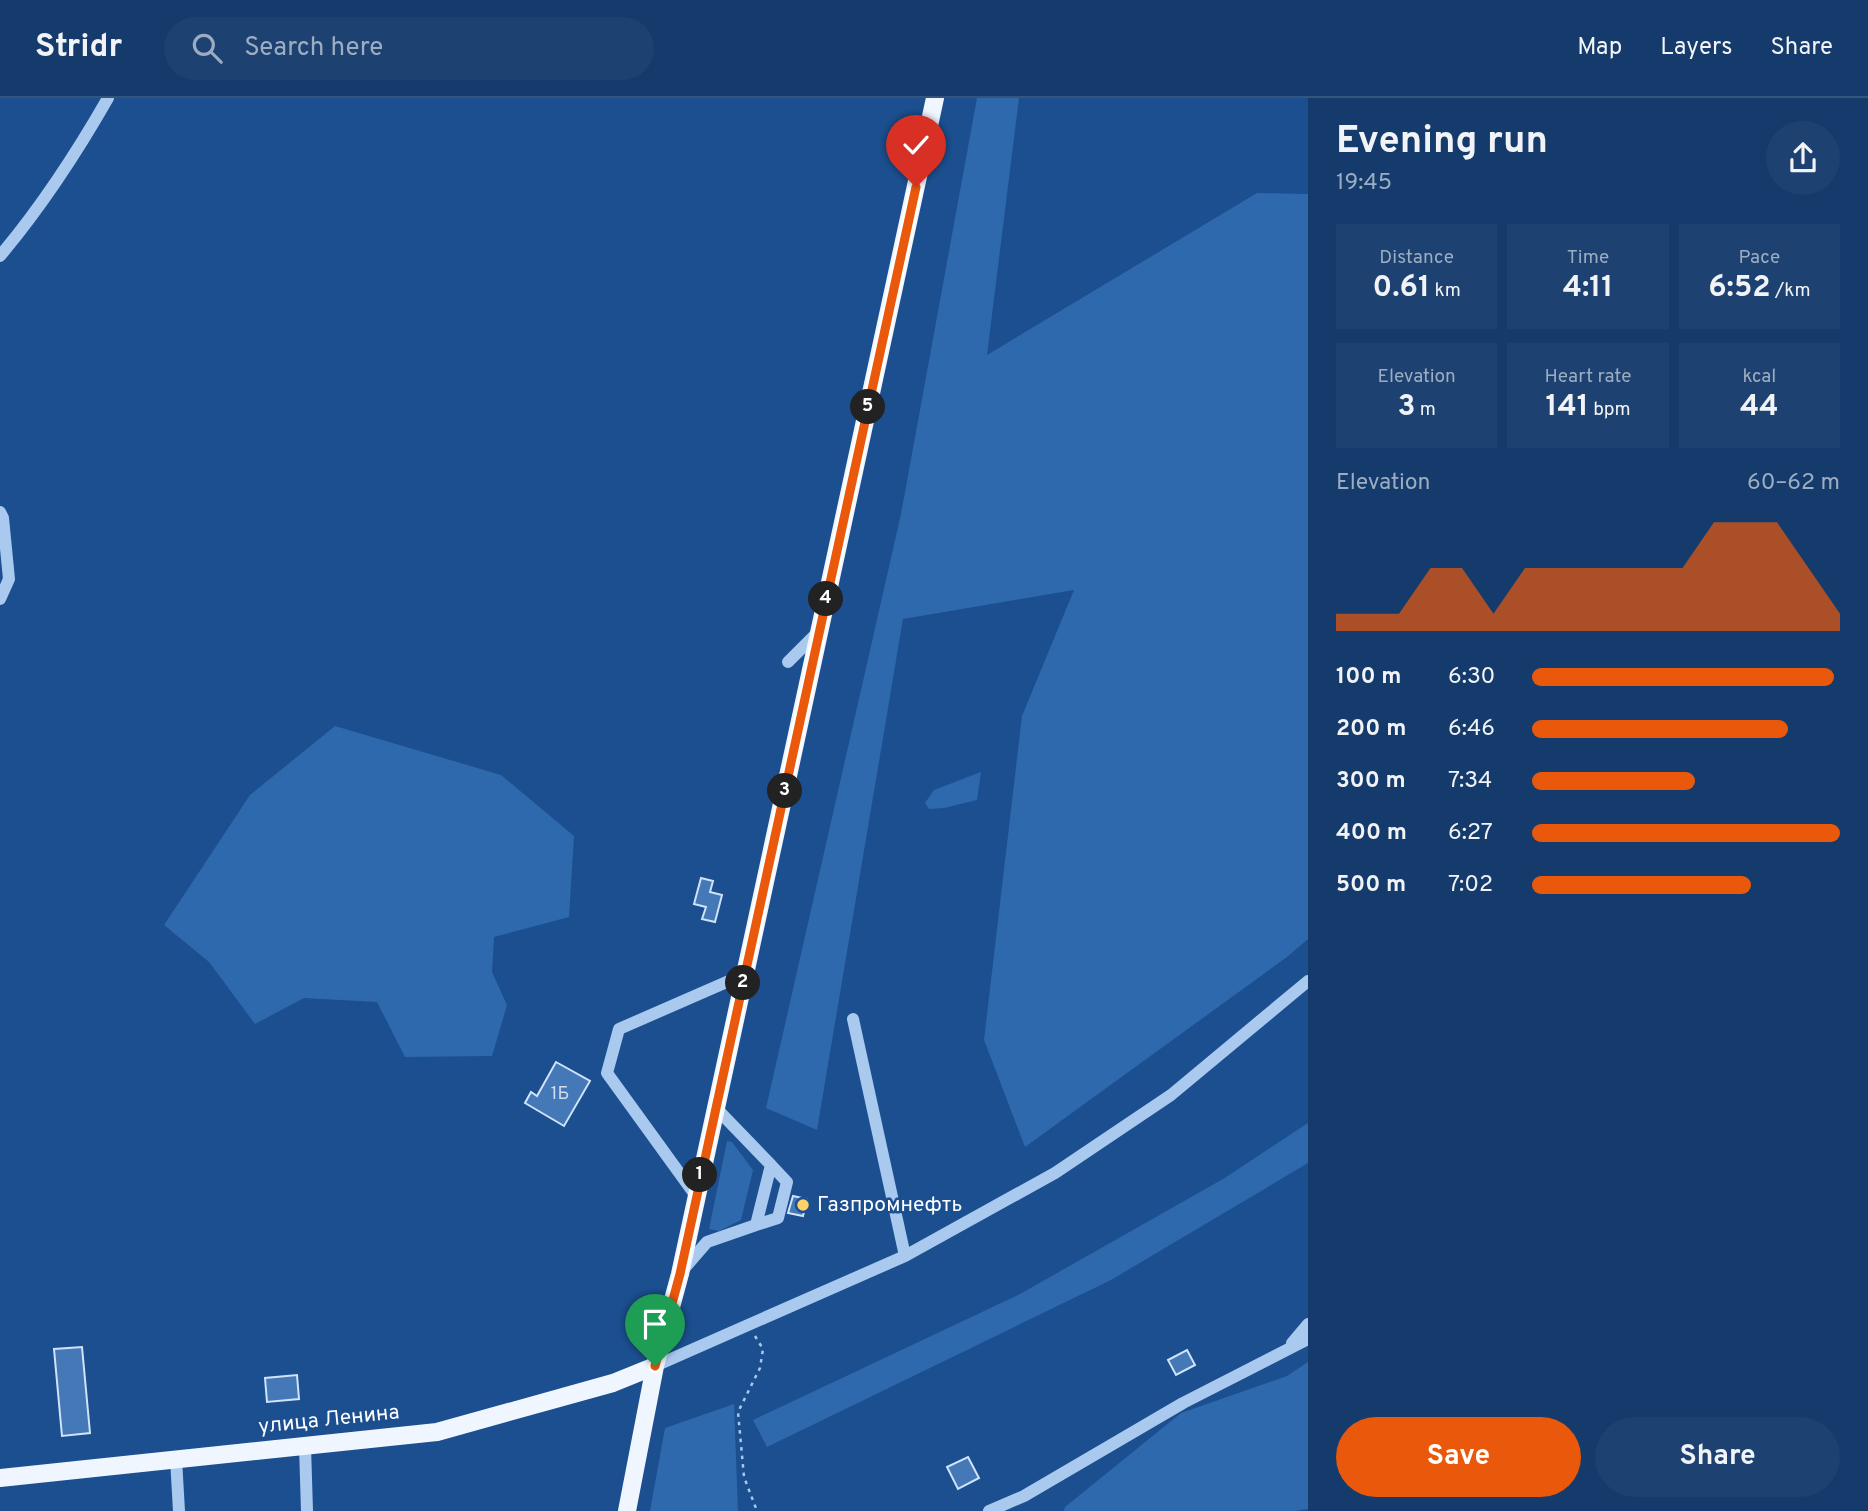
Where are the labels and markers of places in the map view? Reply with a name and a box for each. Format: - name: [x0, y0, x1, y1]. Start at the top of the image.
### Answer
- pin: [886, 115, 946, 187]
- pin: 5: [850, 390, 886, 424]
- pin: 4: [808, 582, 844, 616]
- pin: 3: [768, 774, 802, 808]
- pin: 2: [726, 966, 760, 1001]
- pin: 1: [682, 1158, 718, 1192]
- place label: Газпромнефть: [817, 1192, 962, 1219]
- marker: Газпромнефть: [795, 1197, 811, 1213]
- pin: [625, 1294, 685, 1366]

